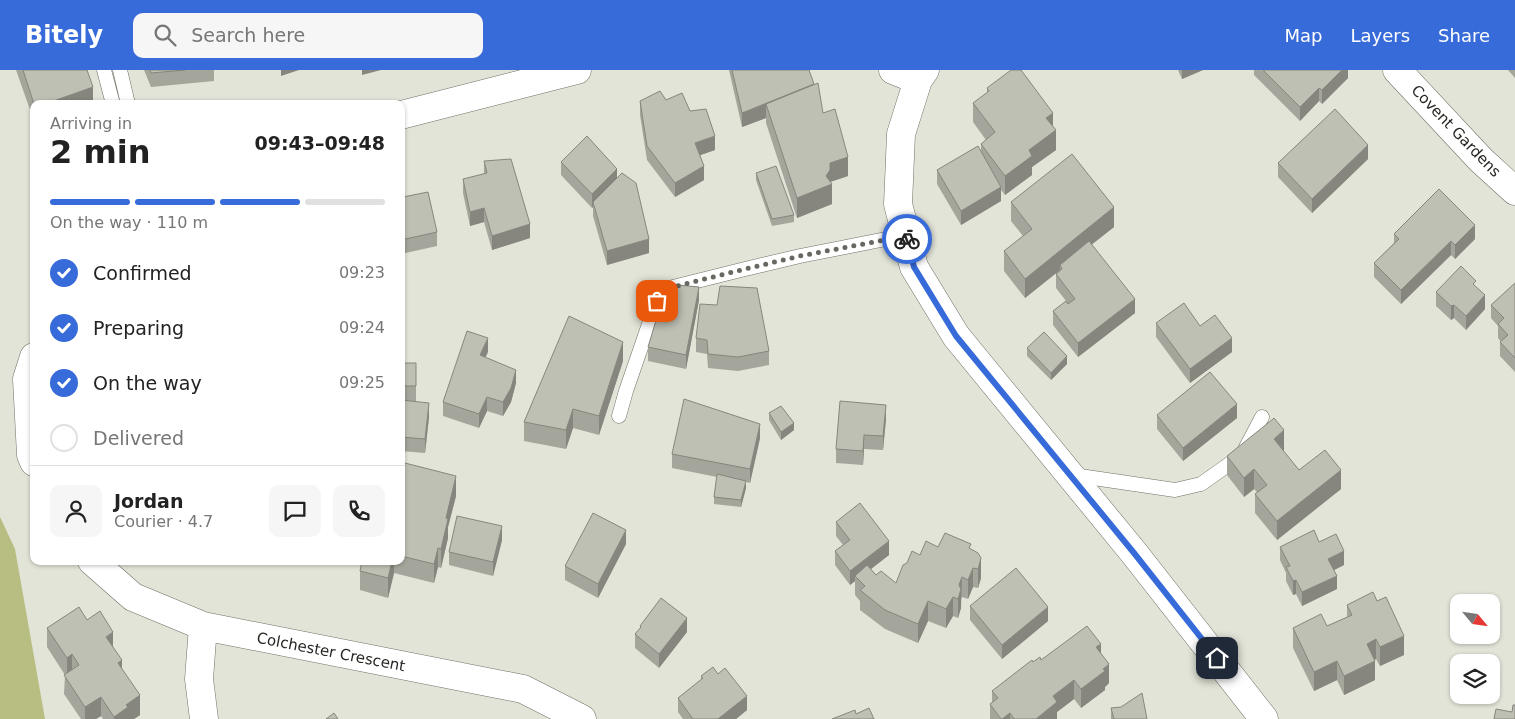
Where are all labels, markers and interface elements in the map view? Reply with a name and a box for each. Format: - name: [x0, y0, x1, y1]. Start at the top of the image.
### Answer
- search box: [133, 13, 483, 58]
- text: Bitely: [25, 21, 103, 49]
- icon: search: [151, 21, 179, 49]
- text: Search here: [191, 24, 305, 46]
- text: Map: [1284, 25, 1322, 46]
- text: Layers: [1350, 25, 1410, 46]
- text: Share: [1438, 25, 1490, 46]
- street label: Covent Gardens: [1408, 81, 1505, 181]
- text: Arriving in: [50, 114, 132, 133]
- text: 09:43–09:48: [255, 132, 385, 154]
- text: 2 min: [50, 133, 151, 171]
- text: On the way · 110 m: [50, 213, 208, 232]
- courier: [882, 214, 932, 264]
- icon: bike: [893, 225, 921, 253]
- icon: check: [50, 259, 78, 287]
- text: Confirmed: [93, 262, 192, 284]
- text: 09:23: [339, 263, 385, 282]
- pin: [636, 280, 678, 322]
- icon: bag: [643, 287, 671, 315]
- icon: check: [50, 314, 78, 342]
- text: Preparing: [93, 317, 184, 339]
- text: 09:24: [339, 318, 385, 337]
- icon: check: [50, 369, 78, 397]
- text: On the way: [93, 372, 202, 394]
- text: 09:25: [339, 373, 385, 392]
- text: Delivered: [93, 427, 184, 449]
- button: person: [50, 485, 102, 537]
- button: chat: [269, 485, 321, 537]
- button: phone: [333, 485, 385, 537]
- text: Jordan: [114, 490, 183, 512]
- text: Courier · 4.7: [114, 512, 213, 531]
- north arrow: [1450, 594, 1500, 644]
- map controls: [1450, 594, 1500, 704]
- street label: Colchester Crescent: [255, 629, 407, 675]
- pin: [1196, 637, 1238, 679]
- icon: home: [1203, 644, 1231, 672]
- button: layers: [1450, 654, 1500, 704]

